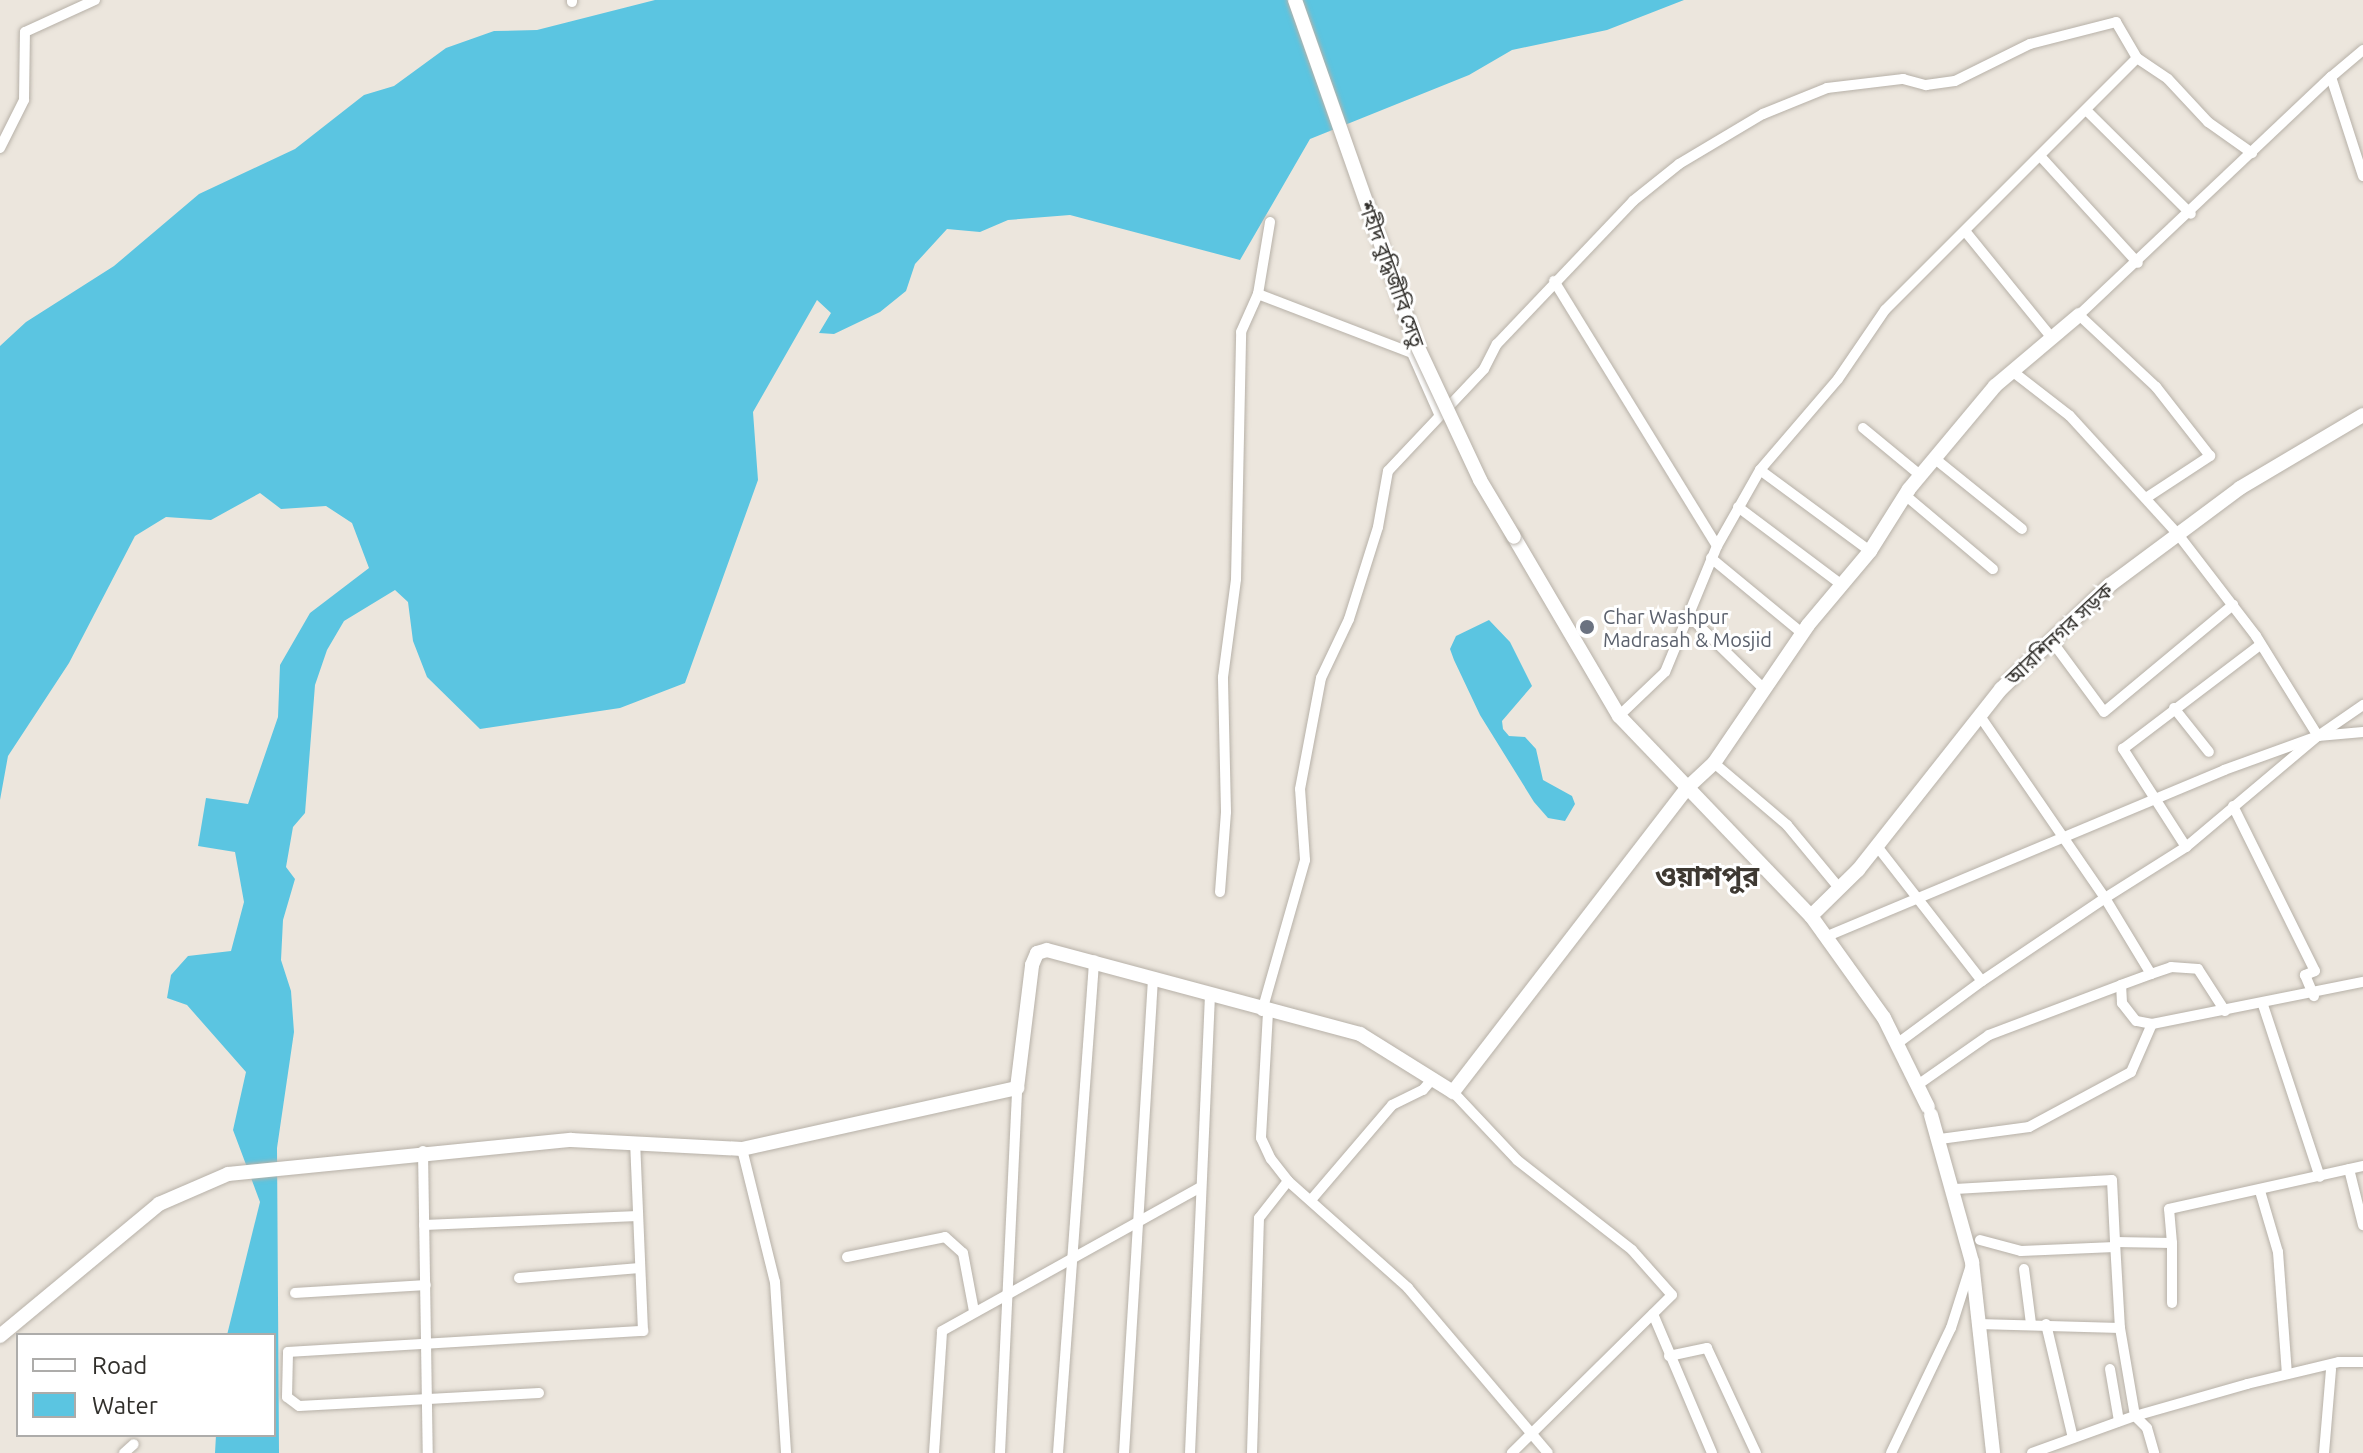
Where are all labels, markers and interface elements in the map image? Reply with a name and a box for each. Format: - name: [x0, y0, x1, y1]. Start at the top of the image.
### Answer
- street label: শহীদ বুদ্ধিজীবি সেতু: [1354, 198, 1430, 350]
- street label: আরশিনগর সড়ক: [2000, 578, 2118, 690]
- place label: Char Washpur Madrasah & Mosjid: [1603, 604, 1772, 651]
- marker: Char Washpur Madrasah & Mosjid: [1578, 618, 1596, 636]
- district label: ওয়াশপুর: [1655, 859, 1759, 893]
- legend: [16, 1333, 276, 1437]
- text: Road: [92, 1352, 147, 1379]
- text: Water: [92, 1392, 158, 1419]

